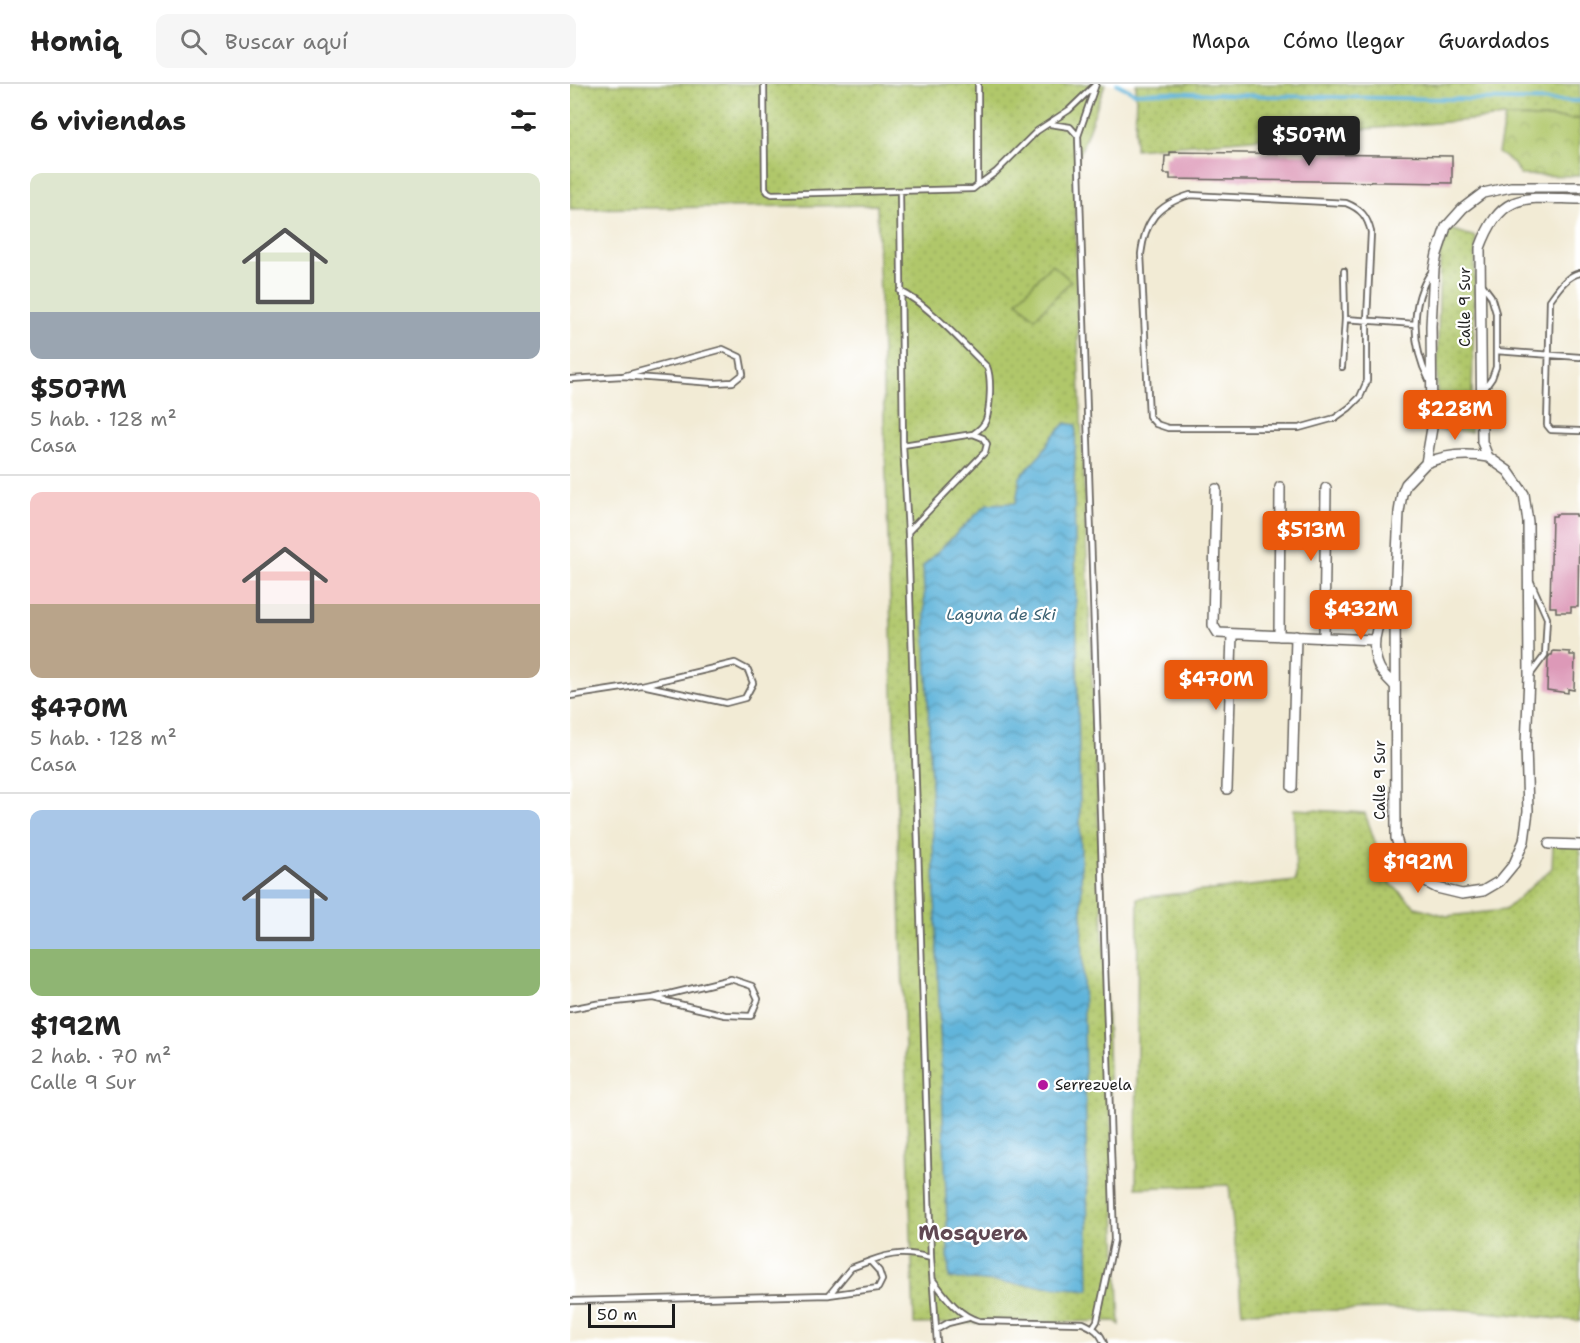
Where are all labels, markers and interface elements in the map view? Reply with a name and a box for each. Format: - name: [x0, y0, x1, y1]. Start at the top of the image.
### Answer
- search box: [156, 14, 576, 68]
- text: Homiq: [30, 22, 120, 60]
- icon: search: [177, 25, 210, 58]
- text: Buscar aquí: [225, 27, 348, 56]
- text: Mapa: [1192, 27, 1250, 55]
- text: Cómo llegar: [1283, 27, 1405, 55]
- text: Guardados: [1438, 27, 1550, 55]
- text: 6 viviendas: [30, 103, 186, 138]
- icon: filters: [507, 104, 540, 137]
- pin: $507M: [1267, 116, 1351, 167]
- text: $507M: [1272, 122, 1346, 148]
- icon: home: [231, 212, 339, 320]
- street label: Calle 9 Sur: [1455, 267, 1475, 347]
- text: $507M: [30, 371, 127, 406]
- pin: $228M: [1413, 390, 1497, 441]
- text: $228M: [1417, 396, 1493, 422]
- text: 5 hab. · 128 m²: [30, 406, 177, 432]
- text: Casa: [30, 432, 76, 458]
- pin: $513M: [1269, 511, 1353, 562]
- text: $513M: [1277, 517, 1345, 543]
- icon: home: [231, 531, 339, 639]
- pin: $432M: [1319, 590, 1403, 641]
- text: $432M: [1324, 596, 1398, 622]
- water label: Laguna de Ski: [946, 604, 1056, 625]
- pin: $470M: [1174, 660, 1258, 711]
- text: $470M: [1178, 666, 1254, 692]
- text: $470M: [30, 690, 128, 725]
- text: 5 hab. · 128 m²: [30, 725, 177, 751]
- street label: Calle 9 Sur: [1370, 740, 1390, 820]
- text: Casa: [30, 751, 76, 777]
- pin: $192M: [1376, 843, 1460, 894]
- icon: home: [231, 849, 339, 957]
- text: $192M: [1383, 849, 1453, 875]
- text: $192M: [30, 1008, 121, 1043]
- text: 2 hab. · 70 m²: [30, 1043, 171, 1069]
- text: Calle 9 Sur: [30, 1069, 137, 1095]
- place label: Serrezuela: [1055, 1075, 1132, 1095]
- marker: Serrezuela: [1036, 1078, 1050, 1092]
- district label: Mosquera: [918, 1219, 1028, 1247]
- scale bar: [588, 1301, 675, 1328]
- text: 50 m: [597, 1304, 637, 1325]

